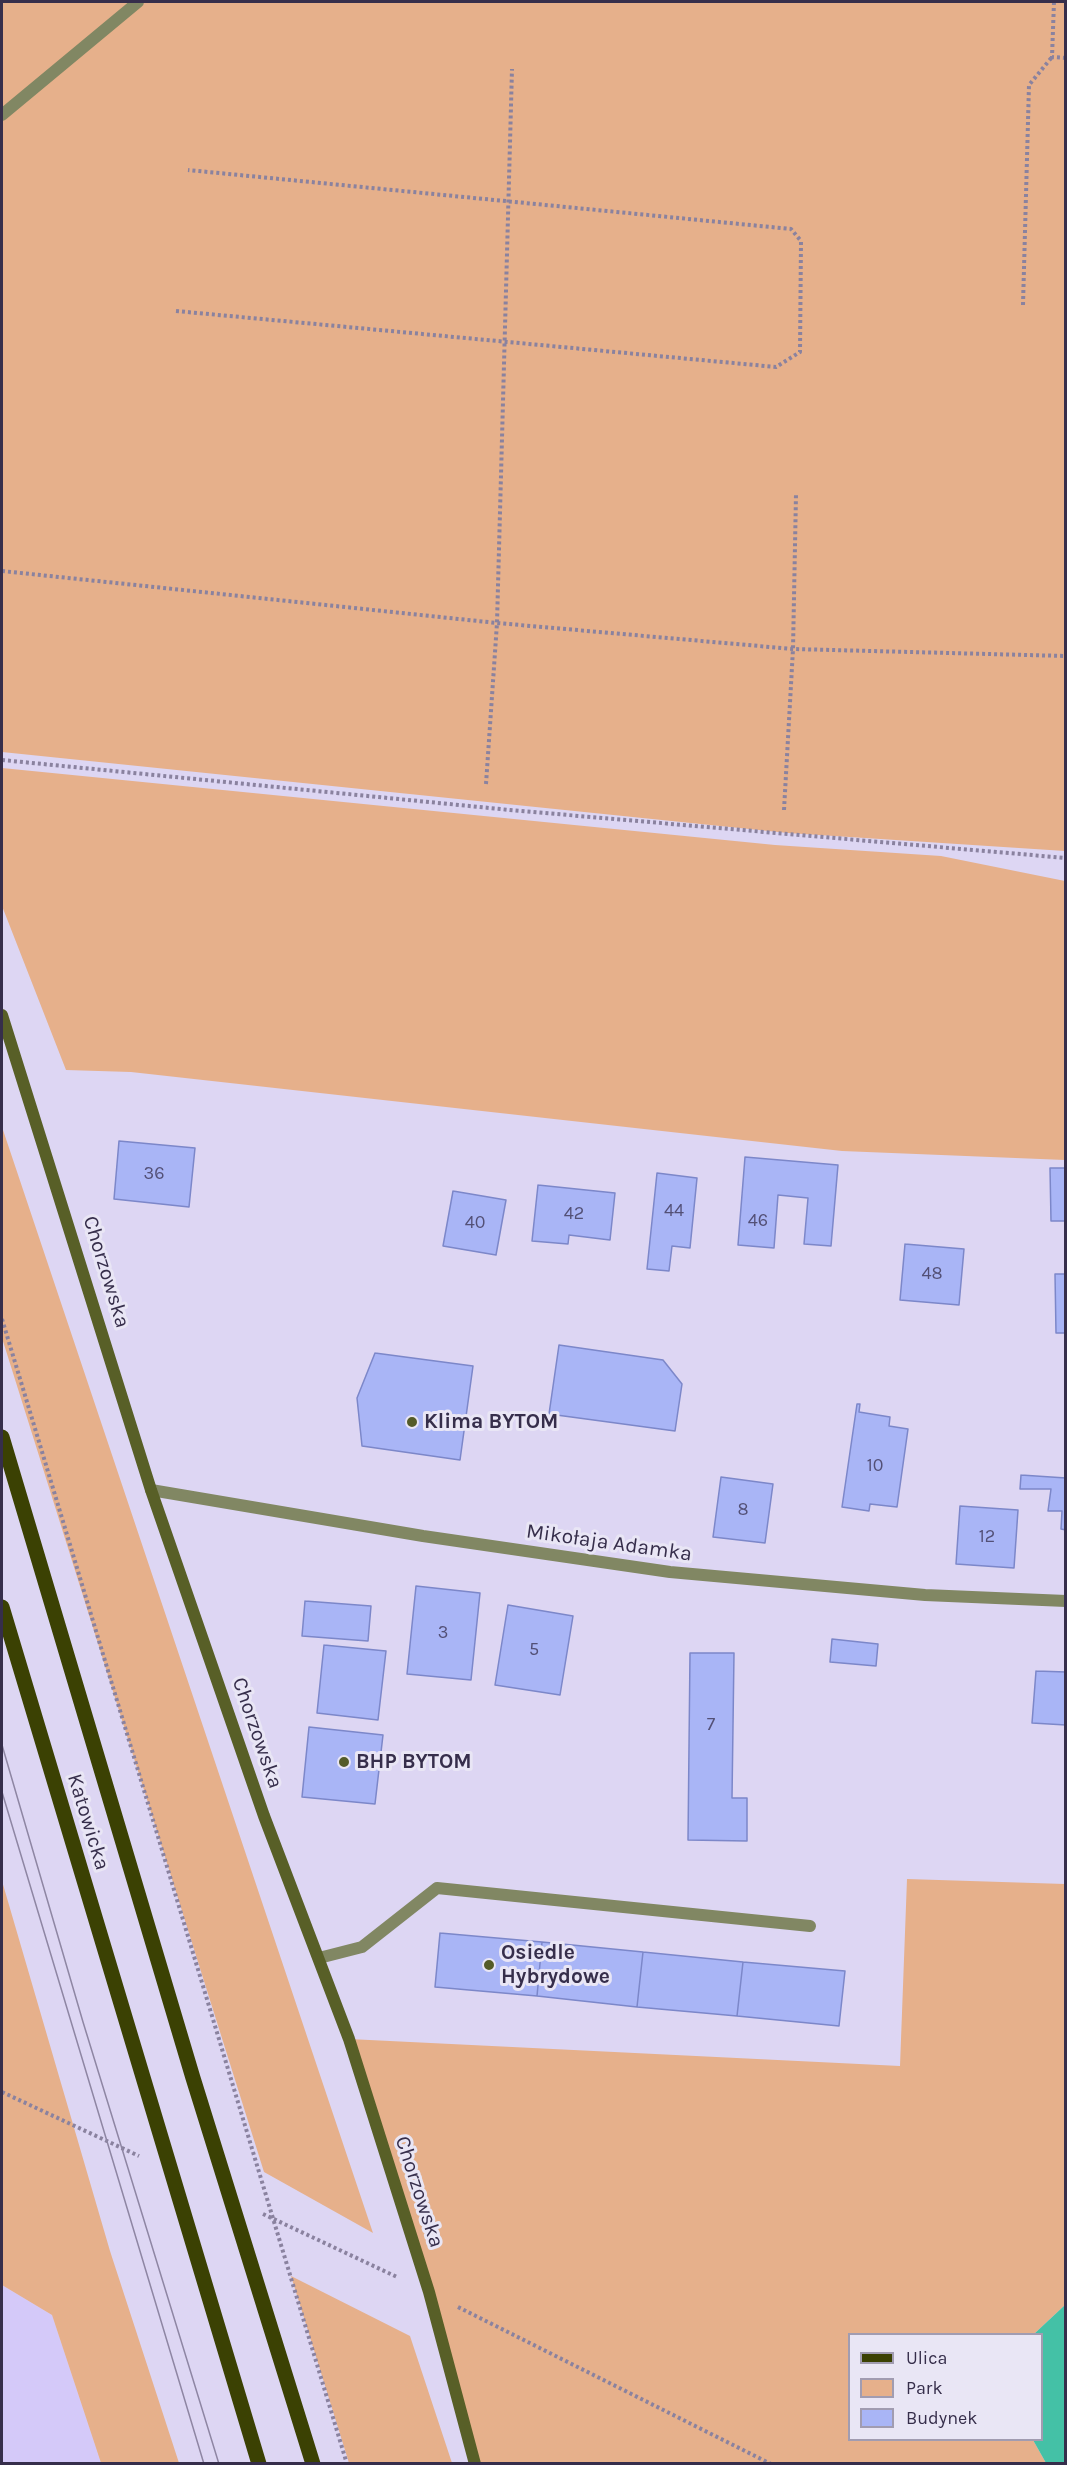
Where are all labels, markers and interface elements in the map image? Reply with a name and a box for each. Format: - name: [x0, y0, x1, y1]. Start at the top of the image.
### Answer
- house number: 36: [144, 1163, 164, 1185]
- house number: 44: [664, 1200, 684, 1222]
- house number: 42: [564, 1203, 584, 1225]
- house number: 46: [748, 1210, 768, 1232]
- house number: 40: [465, 1212, 485, 1234]
- street label: Chorzowska: [77, 1213, 135, 1331]
- house number: 48: [921, 1263, 943, 1285]
- place label: Klima BYTOM: [424, 1409, 558, 1435]
- marker: Klima BYTOM: [405, 1415, 419, 1429]
- house number: 10: [867, 1455, 883, 1477]
- house number: 8: [737, 1499, 749, 1521]
- street label: Mikołaja Adamka: [525, 1519, 693, 1567]
- house number: 12: [979, 1526, 995, 1548]
- house number: 3: [438, 1622, 448, 1644]
- house number: 5: [529, 1639, 539, 1661]
- street label: Chorzowska: [226, 1674, 288, 1792]
- house number: 7: [707, 1714, 715, 1736]
- place label: BHP BYTOM: [356, 1749, 472, 1775]
- marker: BHP BYTOM: [337, 1755, 351, 1769]
- street label: Katowicka: [61, 1771, 115, 1873]
- place label: Osiedle Hybrydowe: [501, 1940, 610, 1990]
- marker: Osiedle Hybrydowe: [482, 1958, 496, 1972]
- street label: Chorzowska: [389, 2133, 449, 2251]
- legend: [848, 2333, 1043, 2441]
- text: Ulica: [906, 2347, 947, 2369]
- text: Park: [906, 2377, 943, 2399]
- text: Budynek: [906, 2407, 977, 2429]

